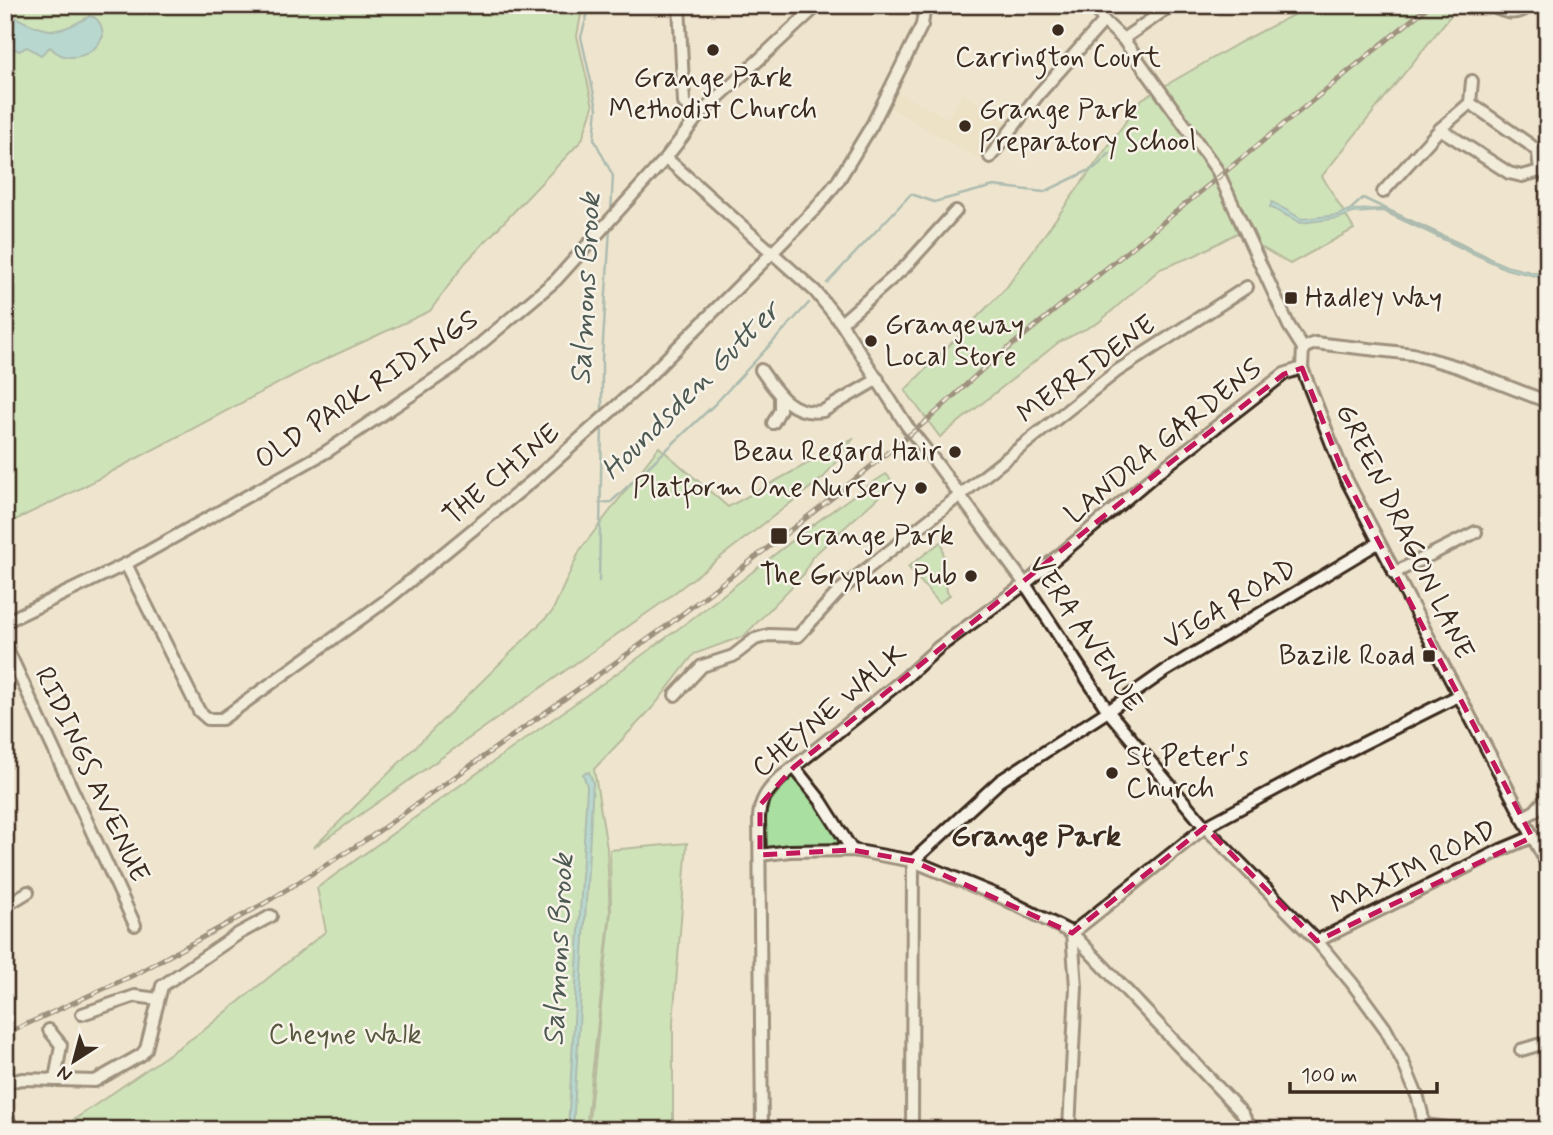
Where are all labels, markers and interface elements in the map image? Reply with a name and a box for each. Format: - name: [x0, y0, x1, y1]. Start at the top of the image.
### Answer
- marker: Carrington Court: [1050, 22, 1066, 38]
- place label: Carrington Court: [955, 40, 1162, 80]
- marker: Grange Park Methodist Church: [705, 42, 721, 58]
- place label: Grange Park Methodist Church: [609, 60, 817, 129]
- place label: Grange Park Preparatory School: [979, 92, 1196, 161]
- marker: Grange Park Preparatory School: [957, 118, 973, 134]
- water label: Salmons Brook: [561, 190, 611, 386]
- place label: Hadley Way: [1305, 280, 1442, 317]
- water label: Houndsden Gutter: [593, 290, 792, 489]
- marker: Hadley Way: [1283, 290, 1299, 306]
- street label: OLD PARK RIDINGS: [248, 301, 486, 479]
- place label: Grangeway Local Store: [885, 307, 1024, 376]
- street label: MERRIDENE: [1010, 307, 1164, 433]
- marker: Grangeway Local Store: [863, 333, 879, 349]
- street label: LANDRA GARDENS: [1058, 351, 1271, 533]
- street label: GREEN DRAGON LANE: [1326, 398, 1482, 666]
- street label: THE CHINE: [436, 415, 568, 535]
- place label: Beau Regard Hair: [733, 434, 942, 474]
- marker: Beau Regard Hair: [947, 444, 963, 460]
- place label: Platform One Nursery: [633, 470, 907, 509]
- marker: Platform One Nursery: [913, 480, 929, 496]
- place label: Grange Park: [795, 518, 954, 555]
- marker: Grange Park: [769, 526, 789, 546]
- street label: VERA AVENUE: [1019, 548, 1151, 720]
- street label: VIGA ROAD: [1156, 551, 1304, 659]
- place label: The Gryphon Pub: [759, 558, 957, 595]
- marker: The Gryphon Pub: [963, 568, 979, 584]
- street label: CHEYNE WALK: [745, 635, 915, 787]
- place label: Bazile Road: [1279, 638, 1415, 675]
- marker: Bazile Road: [1421, 648, 1437, 664]
- street label: RIDINGS AVENUE: [25, 661, 157, 889]
- place label: St Peter's Church: [1126, 739, 1249, 808]
- marker: St Peter's Church: [1104, 765, 1120, 781]
- street label: MAXIM ROAD: [1325, 812, 1503, 924]
- district label: Grange Park: [951, 817, 1121, 857]
- water label: Salmons Brook: [534, 851, 584, 1047]
- park label: Cheyne Walk: [268, 1017, 422, 1054]
- north arrow: [38, 1026, 108, 1096]
- scale bar: [1290, 1051, 1438, 1095]
- text: N: [52, 1060, 77, 1087]
- text: 100 m: [1301, 1062, 1357, 1090]

